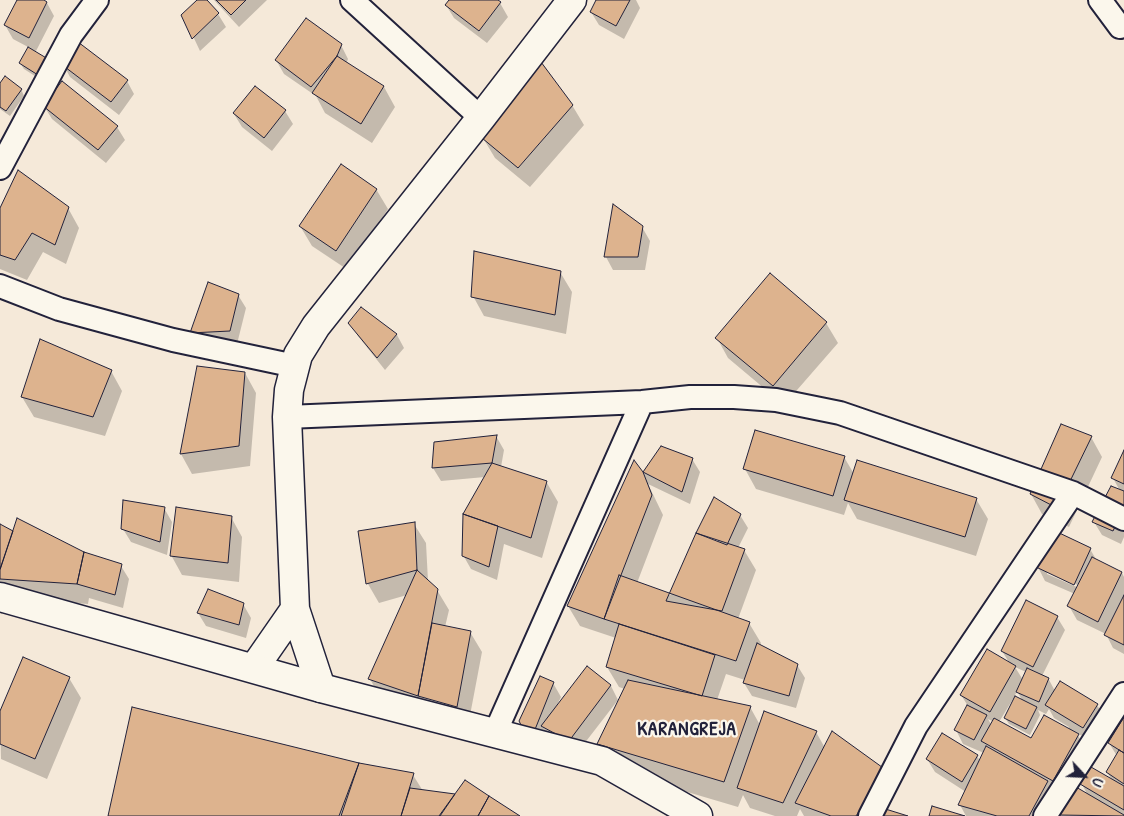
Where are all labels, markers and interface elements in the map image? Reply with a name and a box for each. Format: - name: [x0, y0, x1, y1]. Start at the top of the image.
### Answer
- district label: KARANGREJA: [636, 719, 738, 741]
- north arrow: [1059, 751, 1109, 801]
- text: U: [1088, 775, 1108, 790]

